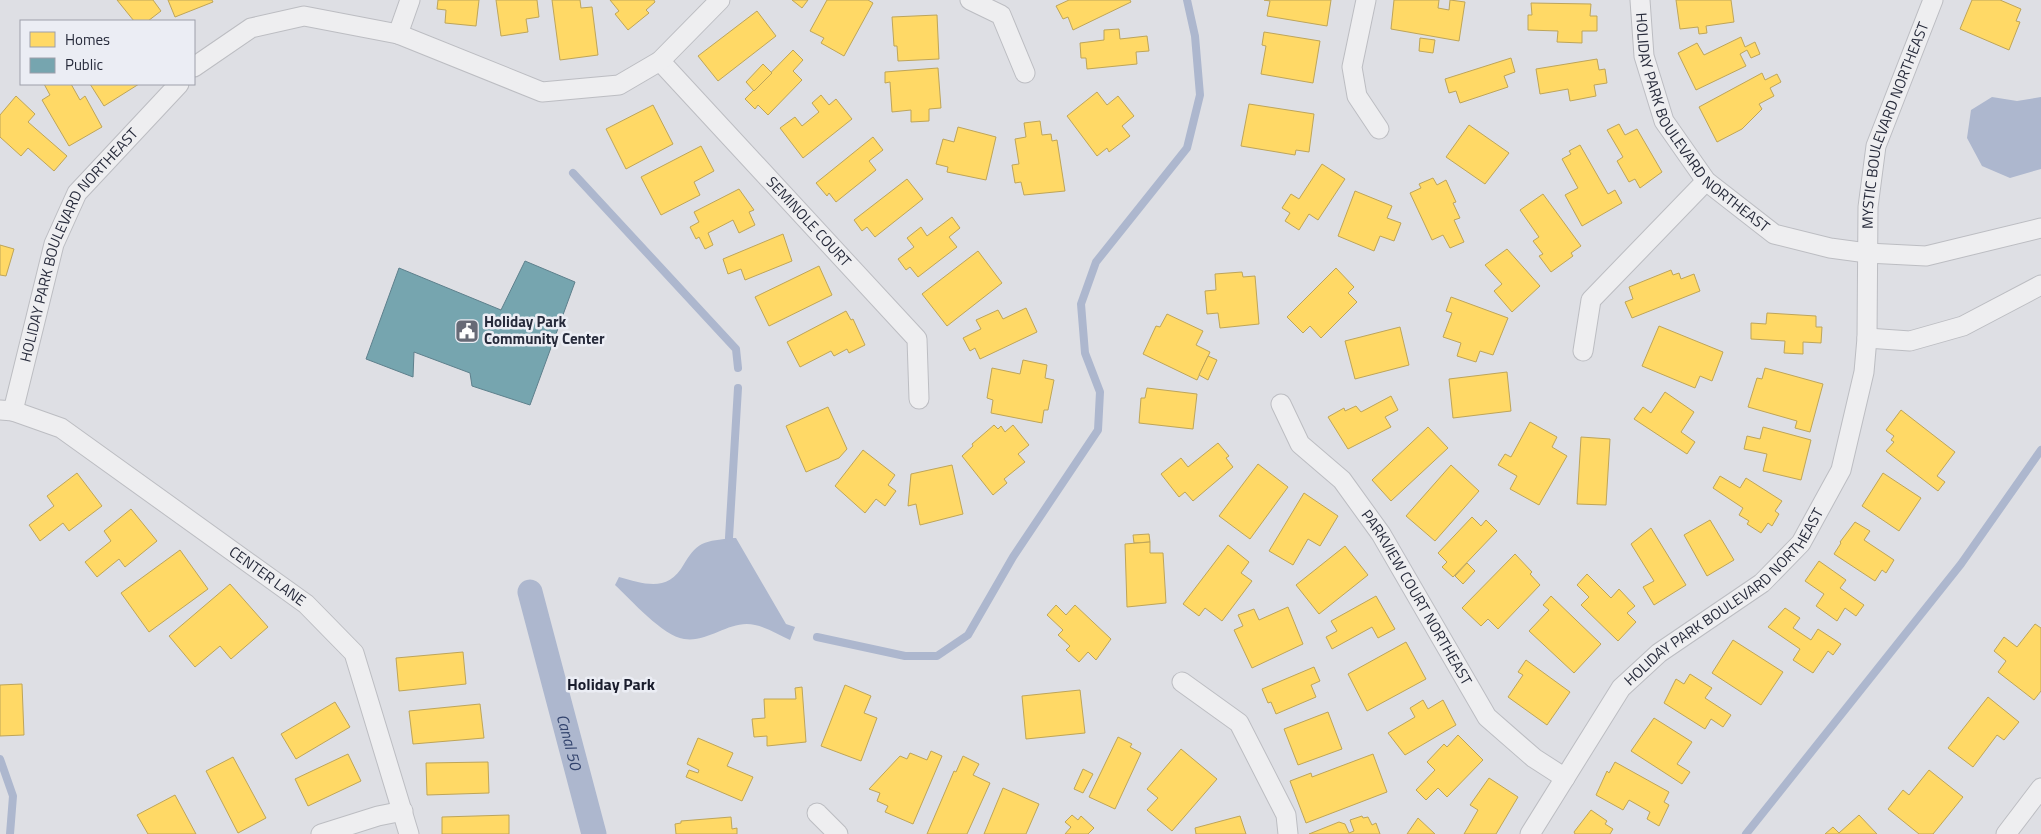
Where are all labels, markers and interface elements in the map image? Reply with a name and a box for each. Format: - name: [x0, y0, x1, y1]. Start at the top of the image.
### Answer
- street label: HOLIDAY PARK BOULEVARD NORTHEAST: [1630, 12, 1775, 238]
- street label: MYSTIC BOULEVARD NORTHEAST: [1856, 18, 1934, 229]
- legend: [20, 20, 195, 85]
- text: Homes: [65, 28, 110, 51]
- text: Public: [65, 53, 103, 76]
- street label: HOLIDAY PARK BOULEVARD NORTHEAST: [13, 122, 143, 364]
- street label: SEMINOLE COURT: [761, 171, 857, 272]
- place label: Holiday Park Community Center: [484, 310, 605, 350]
- public building icon: Holiday Park Community Center: [454, 318, 480, 344]
- street label: HOLIDAY PARK BOULEVARD NORTHEAST: [1618, 504, 1829, 691]
- street label: PARKVIEW COURT NORTHEAST: [1356, 505, 1478, 689]
- street label: CENTER LANE: [224, 540, 311, 611]
- district label: Holiday Park: [567, 672, 656, 696]
- water label: Canal 50: [551, 711, 589, 773]

